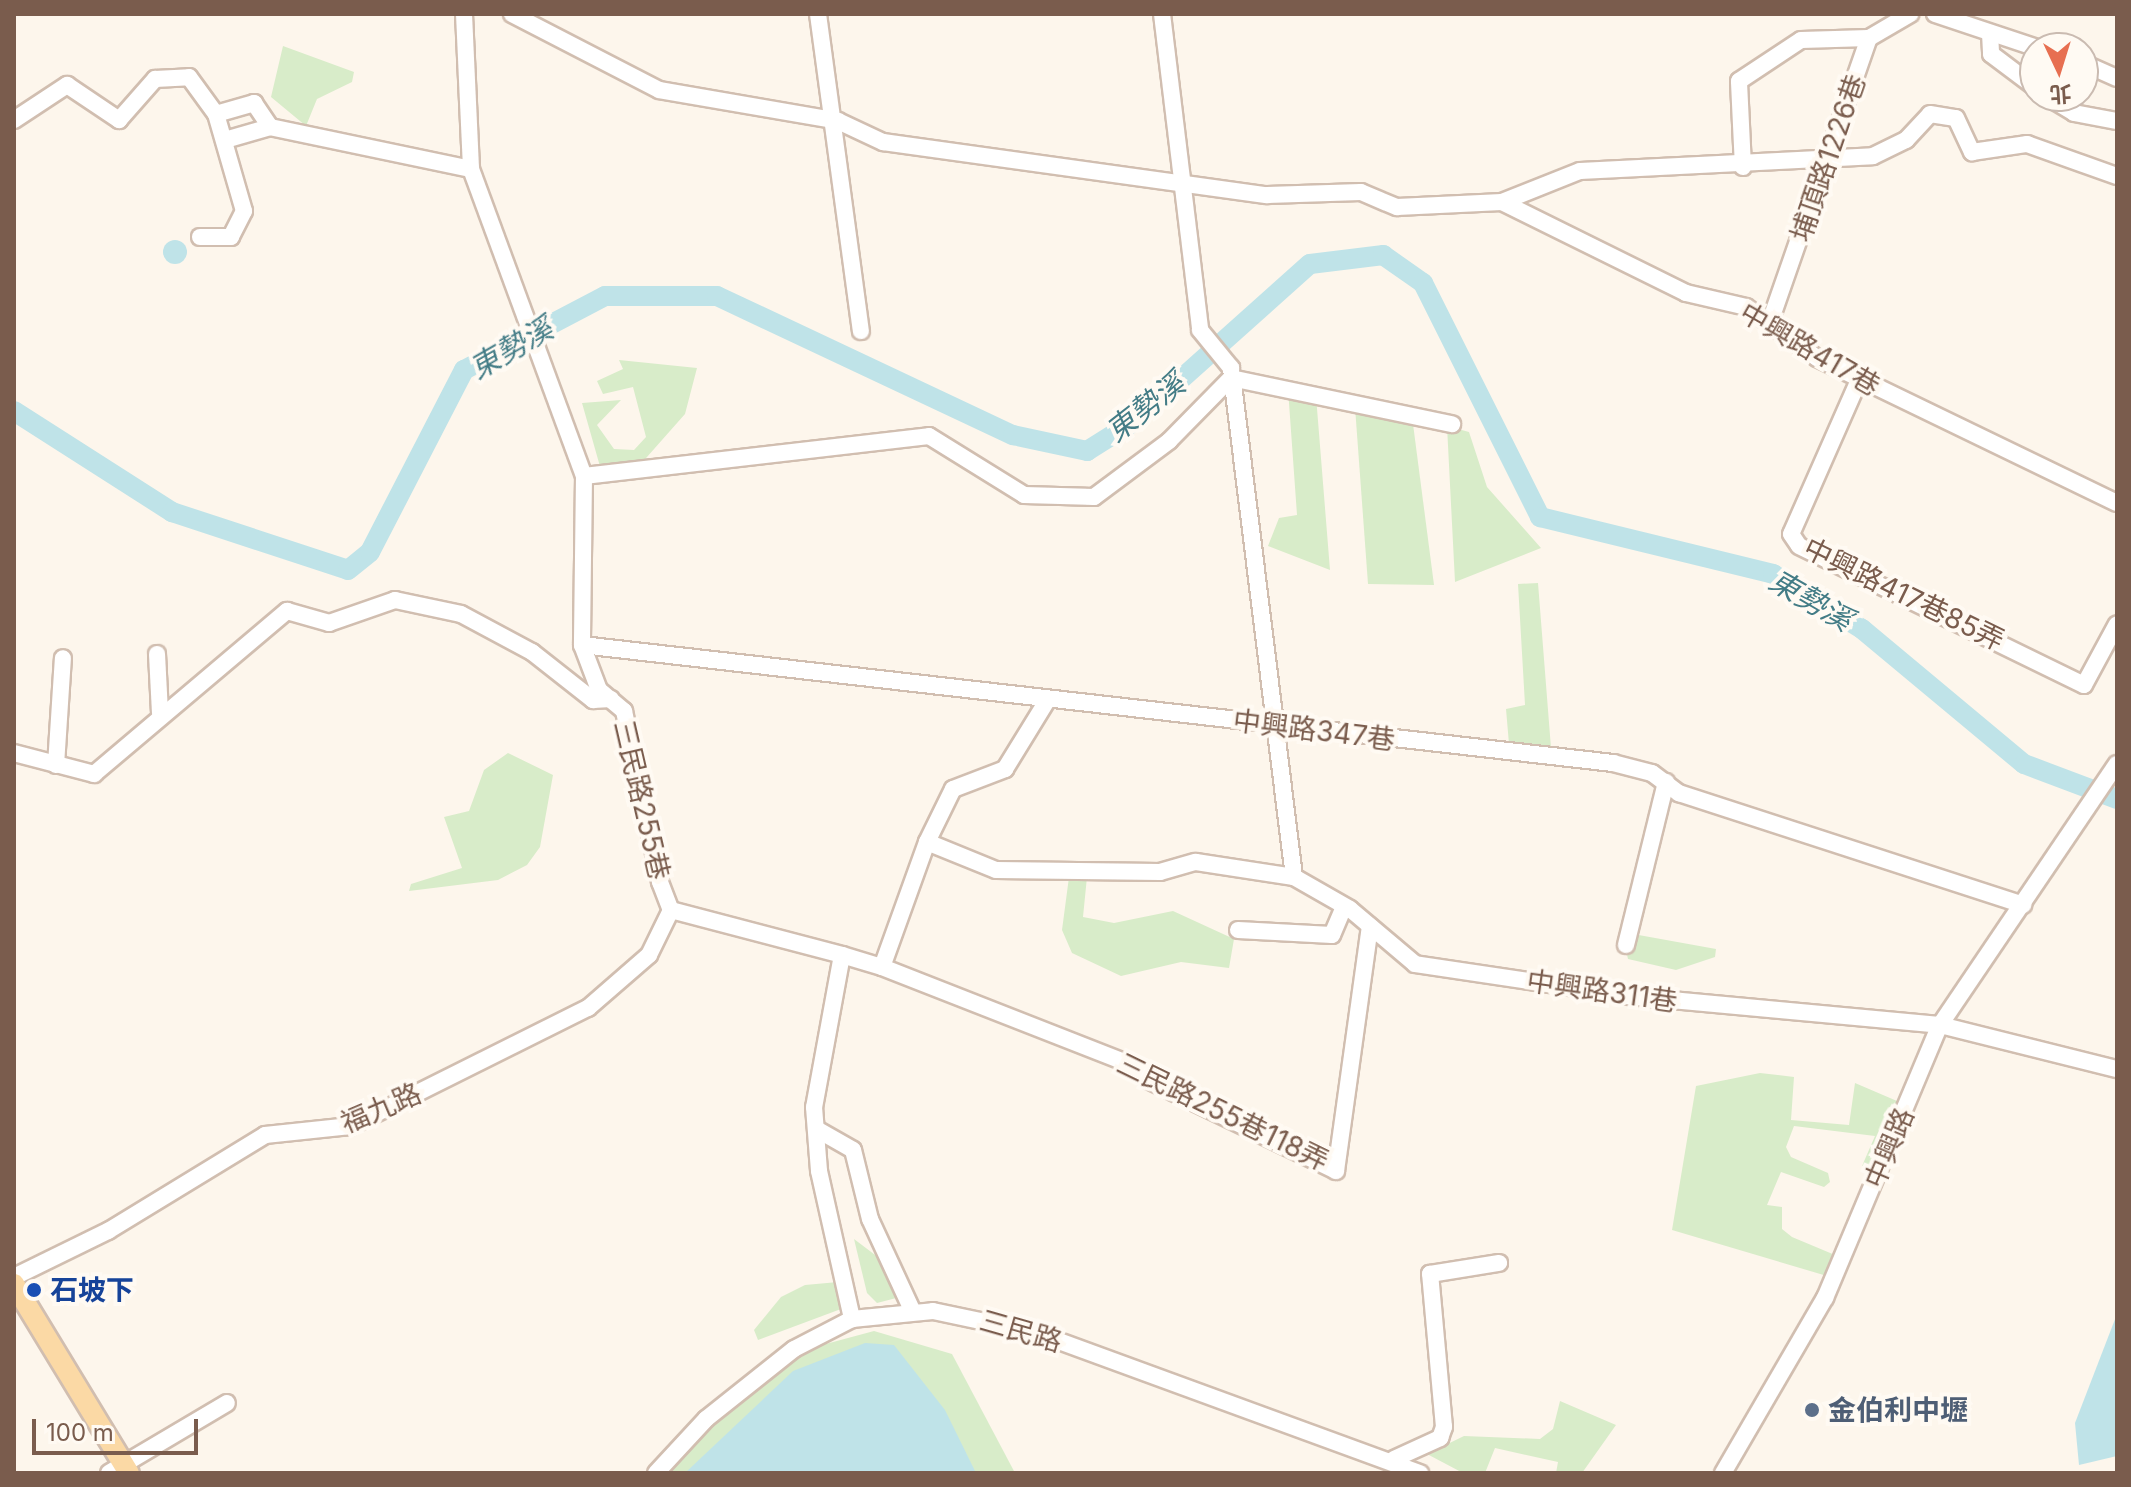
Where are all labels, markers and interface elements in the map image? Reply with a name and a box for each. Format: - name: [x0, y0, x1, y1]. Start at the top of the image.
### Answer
- north arrow: [2019, 32, 2099, 112]
- street label: 埔頂路1226巷: [1784, 70, 1872, 246]
- text: 北: [2049, 80, 2072, 108]
- street label: 中興路417巷: [1734, 295, 1886, 403]
- water label: 東勢溪: [463, 310, 559, 386]
- water label: 東勢溪: [1098, 365, 1192, 449]
- street label: 中興路417巷85弄: [1798, 531, 2010, 657]
- water label: 東勢溪: [1763, 562, 1859, 638]
- street label: 中興路347巷: [1231, 703, 1397, 757]
- street label: 三民路255巷: [607, 717, 677, 883]
- street label: 中興路311巷: [1524, 964, 1680, 1018]
- street label: 三民路255巷118弄: [1112, 1046, 1334, 1178]
- street label: 福九路: [336, 1076, 426, 1140]
- street label: 中興路: [1857, 1103, 1921, 1193]
- place label: 石坡下: [50, 1273, 134, 1307]
- marker: 石坡下: [25, 1281, 43, 1299]
- street label: 三民路: [976, 1303, 1066, 1359]
- place label: 金伯利中壢: [1828, 1393, 1968, 1427]
- marker: 金伯利中壢: [1803, 1401, 1821, 1419]
- scale bar: [36, 1403, 202, 1453]
- text: 100 m: [46, 1418, 114, 1447]

